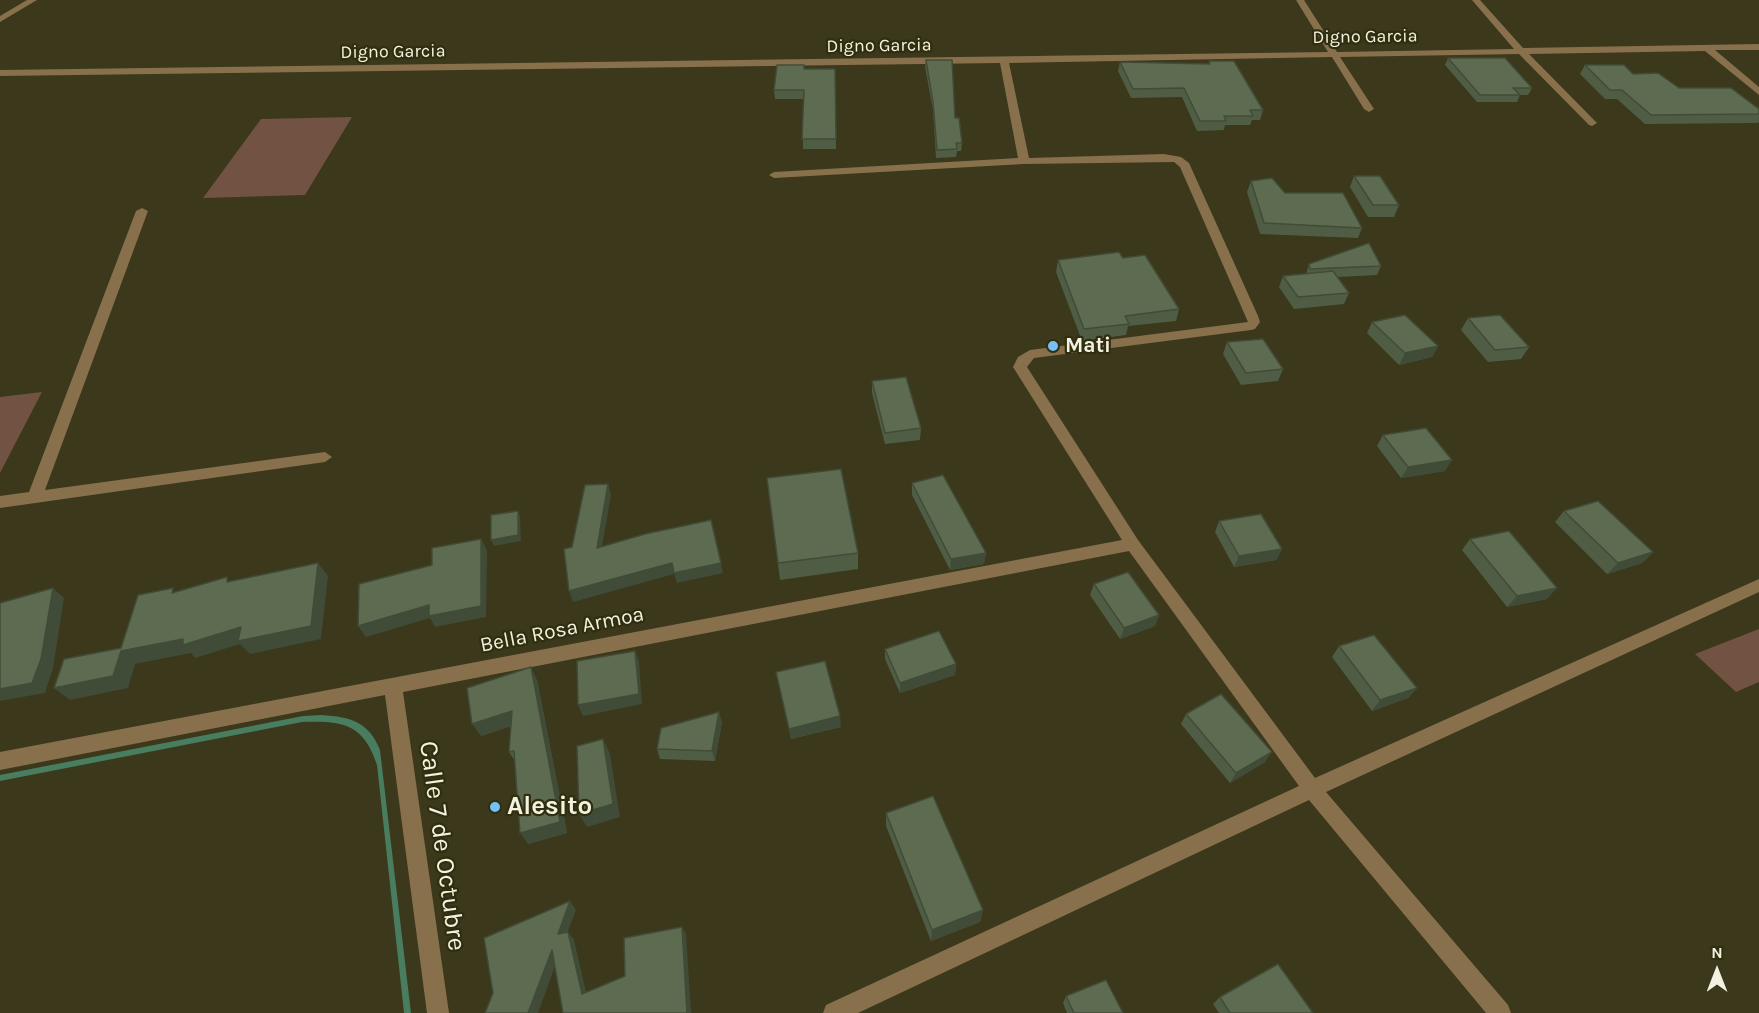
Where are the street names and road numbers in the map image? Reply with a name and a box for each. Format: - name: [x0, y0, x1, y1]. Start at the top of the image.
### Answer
- street label: Digno Garcia: [1312, 25, 1418, 49]
- street label: Digno Garcia: [826, 34, 932, 58]
- street label: Digno Garcia: [340, 40, 446, 64]
- street label: Bella Rosa Armoa: [478, 602, 646, 658]
- street label: Calle 7 de Octubre: [412, 739, 472, 953]

